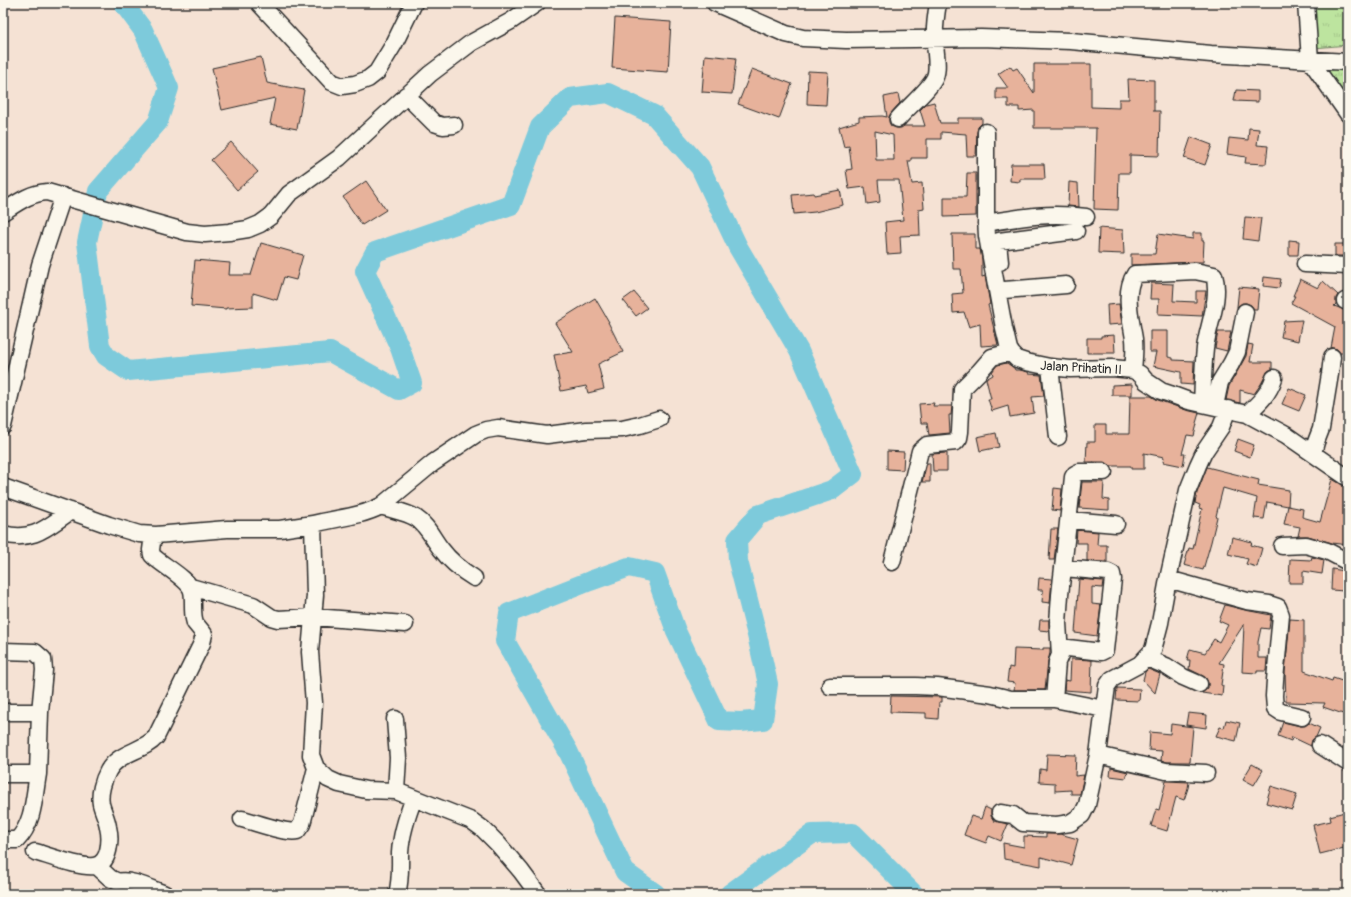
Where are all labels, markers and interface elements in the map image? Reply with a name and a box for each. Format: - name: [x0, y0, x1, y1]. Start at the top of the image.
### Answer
- street label: Jalan Prihatin II: [1040, 358, 1122, 378]

